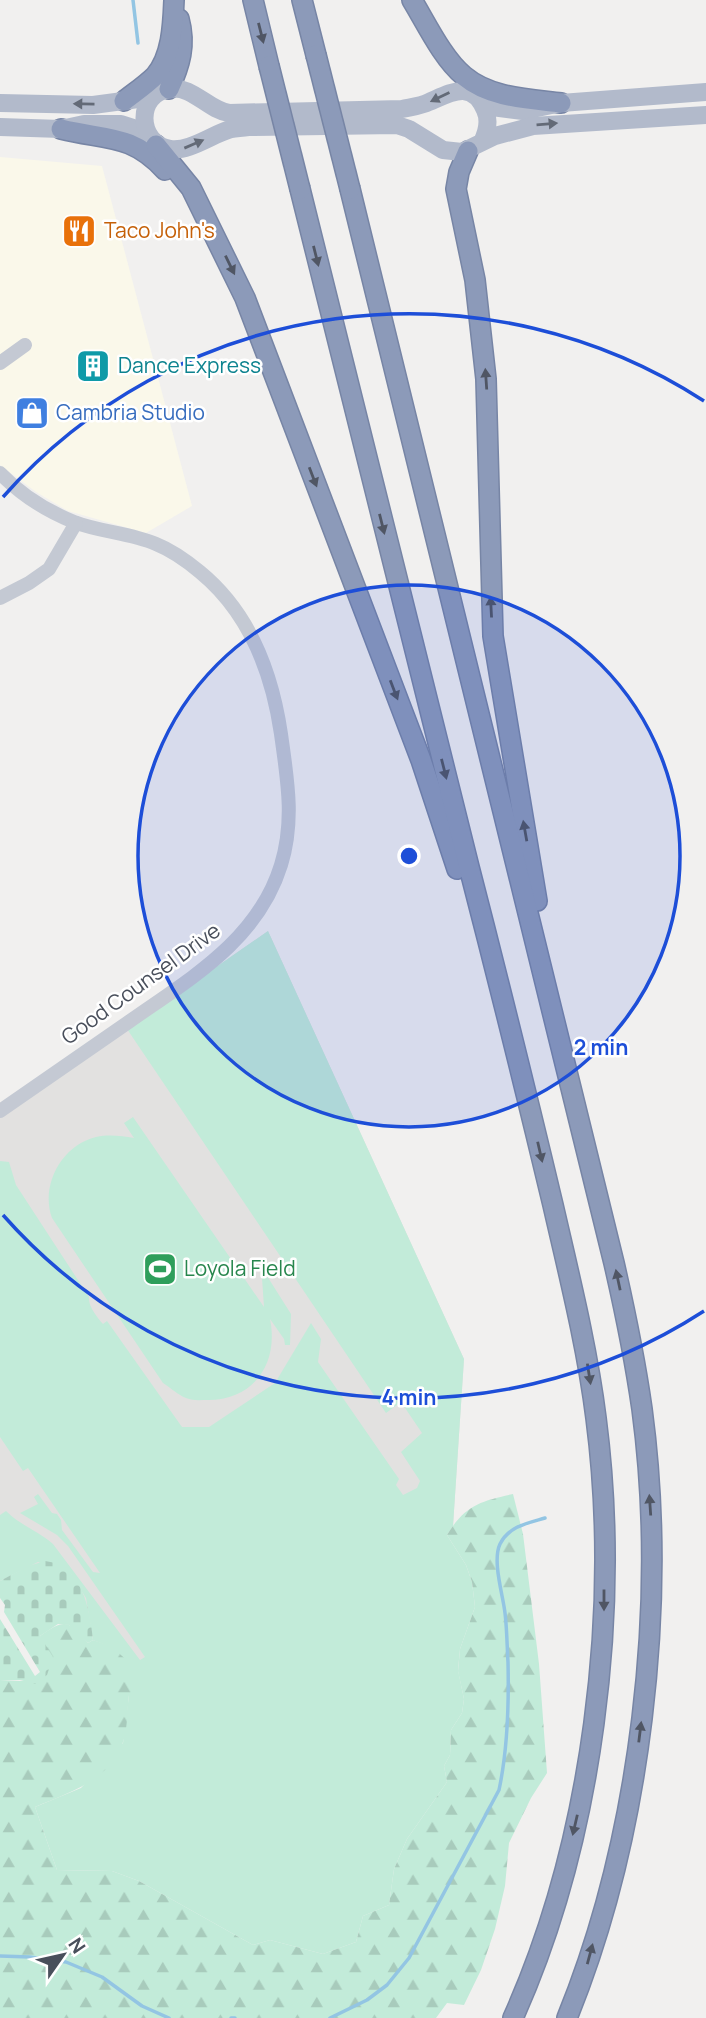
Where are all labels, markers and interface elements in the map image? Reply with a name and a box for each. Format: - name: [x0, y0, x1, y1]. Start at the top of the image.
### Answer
- one-way arrow: [256, 22, 267, 44]
- one-way arrow: [430, 91, 450, 103]
- one-way arrow: [73, 98, 95, 110]
- one-way arrow: [536, 118, 558, 129]
- one-way arrow: [184, 138, 205, 149]
- restaurant icon: Taco John's: [60, 212, 98, 250]
- place label: Taco John's: [104, 216, 215, 244]
- one-way arrow: [311, 245, 322, 267]
- one-way arrow: [224, 255, 236, 275]
- building icon: Dance Express: [74, 347, 112, 385]
- place label: Dance Express: [118, 351, 261, 379]
- one-way arrow: [480, 368, 491, 390]
- shop icon: Cambria Studio: [13, 394, 51, 432]
- place label: Cambria Studio: [56, 398, 205, 426]
- one-way arrow: [308, 467, 319, 488]
- one-way arrow: [377, 513, 388, 535]
- one-way arrow: [486, 595, 497, 617]
- one-way arrow: [389, 679, 400, 700]
- one-way arrow: [439, 758, 450, 780]
- one-way arrow: [519, 820, 530, 842]
- centre of rings: [397, 844, 421, 868]
- street label: Good Counsel Drive: [55, 916, 226, 1050]
- text: 2 min: [574, 1033, 628, 1061]
- one-way arrow: [535, 1141, 546, 1163]
- sports icon: Loyola Field: [141, 1250, 179, 1288]
- place label: Loyola Field: [184, 1254, 296, 1282]
- one-way arrow: [612, 1269, 623, 1291]
- one-way arrow: [584, 1363, 595, 1385]
- text: 4 min: [382, 1383, 436, 1411]
- one-way arrow: [644, 1494, 655, 1516]
- one-way arrow: [598, 1590, 610, 1612]
- one-way arrow: [634, 1721, 645, 1743]
- one-way arrow: [569, 1815, 580, 1837]
- north arrow: [28, 1920, 98, 1990]
- text: N: [62, 1933, 92, 1958]
- one-way arrow: [585, 1943, 596, 1965]

